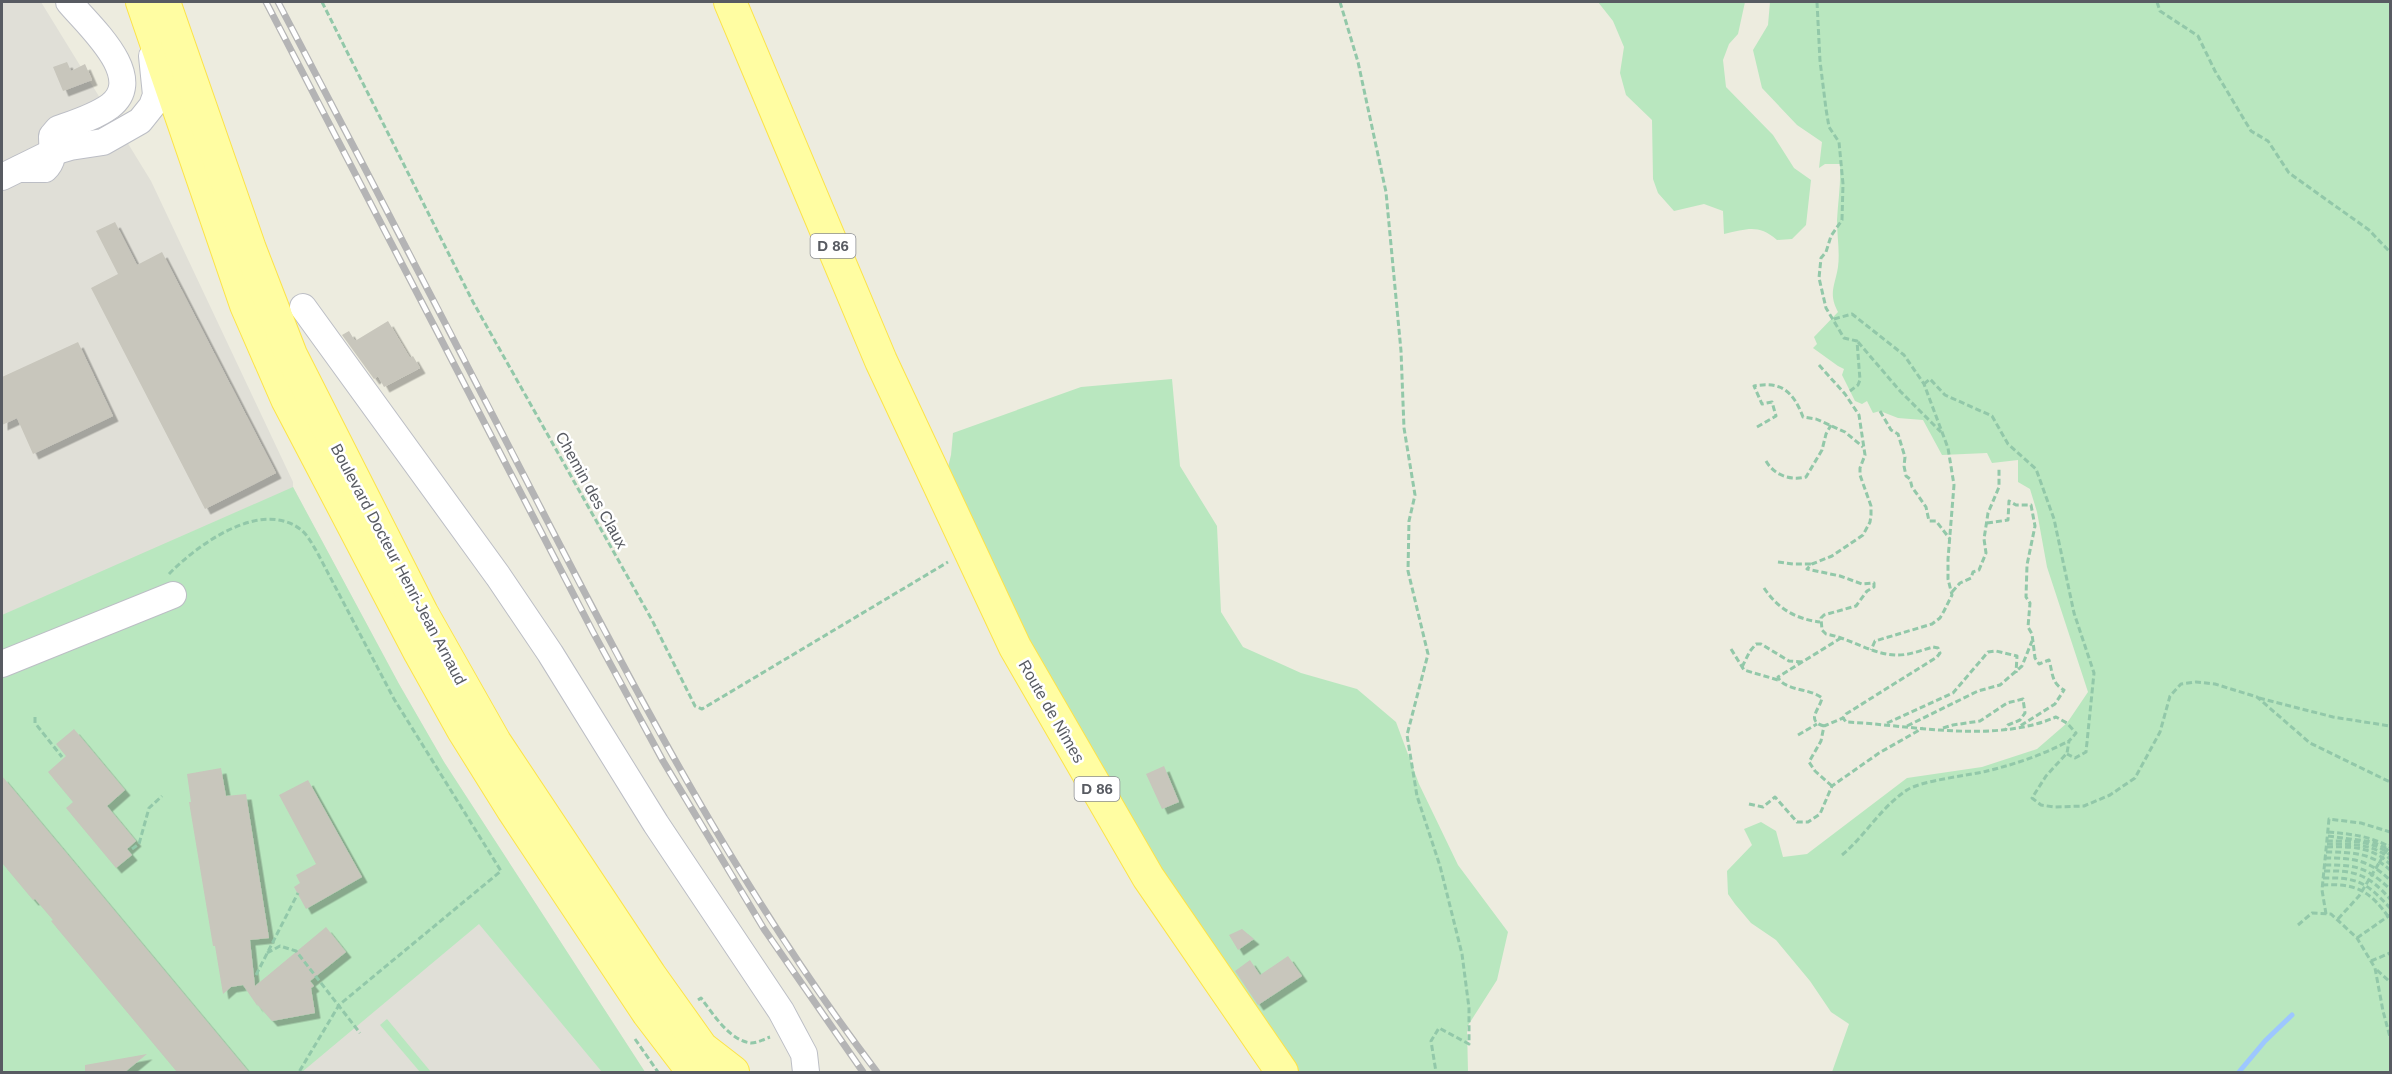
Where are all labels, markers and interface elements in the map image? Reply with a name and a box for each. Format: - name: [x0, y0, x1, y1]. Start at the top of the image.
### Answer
- road number: D 86: [810, 234, 856, 258]
- street label: Chemin des Claux: [552, 429, 631, 552]
- street label: Boulevard Docteur Henri-Jean Arnaud: [328, 441, 470, 688]
- street label: Route de Nîmes: [1015, 657, 1088, 766]
- road number: D 86: [1074, 777, 1120, 801]

